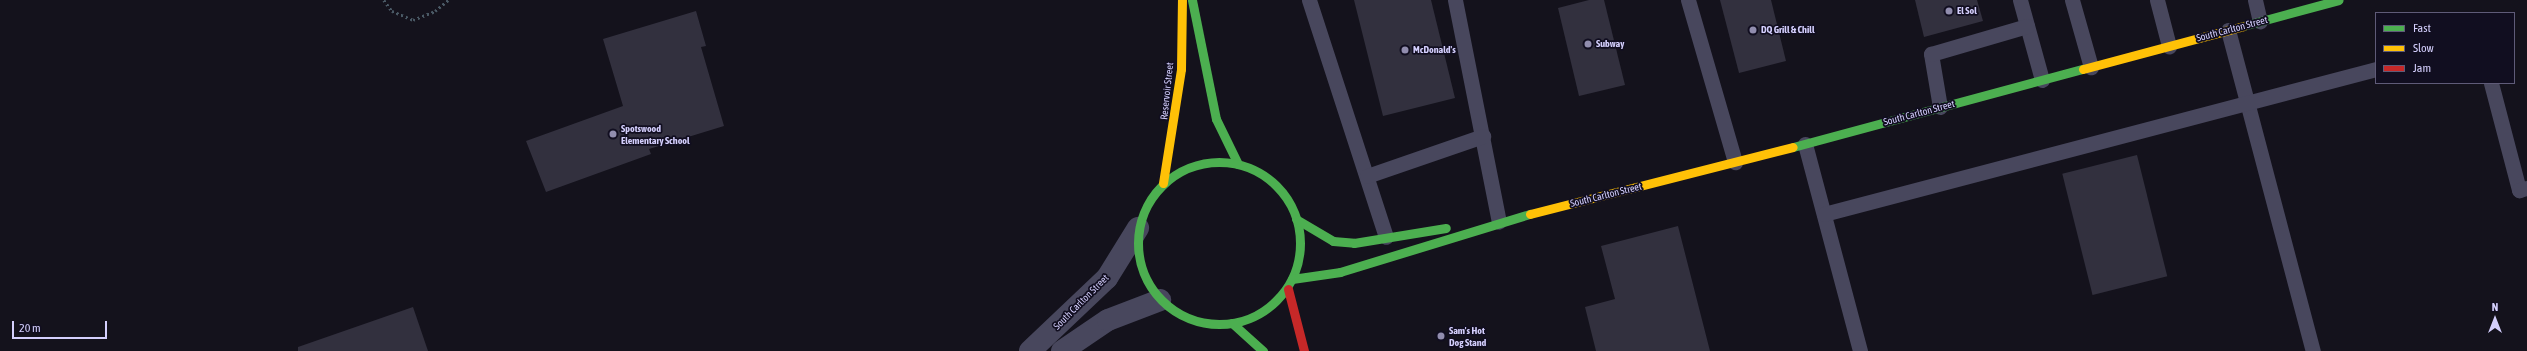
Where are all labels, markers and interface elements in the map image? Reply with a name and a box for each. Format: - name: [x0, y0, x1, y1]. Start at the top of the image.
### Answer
- place label: El Sol: [1957, 5, 1977, 17]
- marker: El Sol: [1944, 6, 1954, 16]
- legend: [2375, 12, 2515, 84]
- street label: South Carlton Street: [2195, 14, 2269, 44]
- text: Fast: [2413, 21, 2431, 35]
- place label: DQ Grill & Chill: [1761, 24, 1815, 36]
- marker: DQ Grill & Chill: [1748, 25, 1758, 35]
- place label: Subway: [1596, 38, 1624, 50]
- marker: Subway: [1583, 39, 1593, 49]
- text: Slow: [2413, 41, 2434, 55]
- place label: McDonald's: [1413, 44, 1456, 56]
- marker: McDonald's: [1400, 45, 1410, 55]
- text: Jam: [2413, 61, 2431, 75]
- street label: Reservoir Street: [1158, 62, 1176, 120]
- street label: South Carlton Street: [1882, 98, 1956, 128]
- place label: Spotswood Elementary School: [621, 122, 690, 146]
- marker: Spotswood Elementary School: [608, 129, 618, 139]
- street label: South Carlton Street: [1569, 180, 1643, 210]
- street label: South Carlton Street: [1051, 272, 1111, 332]
- north arrow: [2475, 299, 2515, 339]
- text: N: [2492, 301, 2498, 313]
- scale bar: [14, 313, 109, 339]
- text: 20 m: [19, 321, 41, 335]
- place label: Sam's Hot Dog Stand: [1449, 324, 1486, 348]
- marker: Sam's Hot Dog Stand: [1436, 331, 1446, 341]

